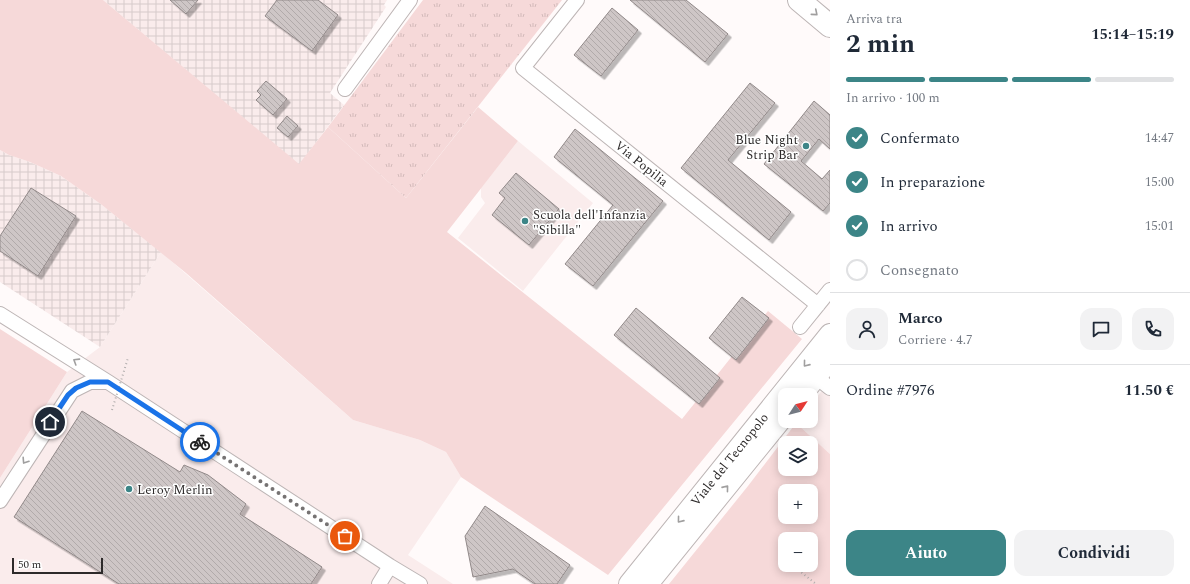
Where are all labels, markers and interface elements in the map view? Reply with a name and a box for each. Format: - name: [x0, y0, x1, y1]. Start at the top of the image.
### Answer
- one-way arrow: [810, 9, 817, 16]
- text: Arriva tra: [846, 9, 902, 29]
- text: 15:14–15:19: [1091, 23, 1174, 46]
- text: 2 min: [846, 24, 915, 64]
- text: In arrivo · 100 m: [846, 88, 940, 108]
- icon: check: [846, 127, 868, 149]
- text: Confermato: [880, 127, 960, 150]
- text: 14:47: [1145, 128, 1174, 148]
- place label: Blue Night Strip Bar: [735, 130, 798, 165]
- street label: Via Popilia: [610, 136, 673, 192]
- marker: Blue Night Strip Bar: [801, 141, 811, 151]
- icon: check: [846, 171, 868, 193]
- text: In preparazione: [880, 171, 985, 194]
- text: 15:00: [1145, 172, 1174, 192]
- place label: Scuola dell'Infanzia "Sibilla": [533, 205, 647, 240]
- icon: check: [846, 215, 868, 237]
- text: In arrivo: [880, 215, 938, 238]
- marker: Scuola dell'Infanzia "Sibilla": [520, 216, 530, 226]
- text: 15:01: [1145, 216, 1174, 236]
- text: Consegnato: [880, 259, 959, 282]
- text: Marco: [898, 307, 942, 330]
- button: person: [846, 308, 888, 350]
- button: chat: [1080, 308, 1122, 350]
- button: phone: [1132, 308, 1174, 350]
- text: Corriere · 4.7: [898, 330, 973, 350]
- one-way arrow: [73, 359, 80, 366]
- one-way arrow: [803, 359, 810, 366]
- text: Ordine #7976: [846, 379, 934, 402]
- text: 11.50 €: [1124, 379, 1174, 402]
- north arrow: [778, 388, 818, 428]
- map controls: [778, 388, 818, 572]
- pin: [33, 405, 67, 439]
- street label: Viale del Tecnopolo: [686, 409, 774, 510]
- icon: home: [39, 411, 61, 433]
- courier: [180, 422, 220, 462]
- icon: bike: [189, 431, 211, 453]
- button: layers: [778, 436, 818, 476]
- one-way arrow: [23, 456, 30, 463]
- place label: Leroy Merlin: [137, 480, 213, 500]
- marker: Leroy Merlin: [124, 484, 134, 494]
- button: +: [778, 484, 818, 524]
- one-way arrow: [721, 486, 728, 493]
- one-way arrow: [678, 515, 685, 522]
- pin: [328, 519, 362, 553]
- icon: bag: [334, 525, 356, 547]
- button: Aiuto: [846, 530, 1006, 576]
- button: Condividi: [1014, 530, 1174, 576]
- button: −: [778, 532, 818, 572]
- scale bar: [12, 556, 103, 575]
- text: 50 m: [18, 556, 41, 573]

